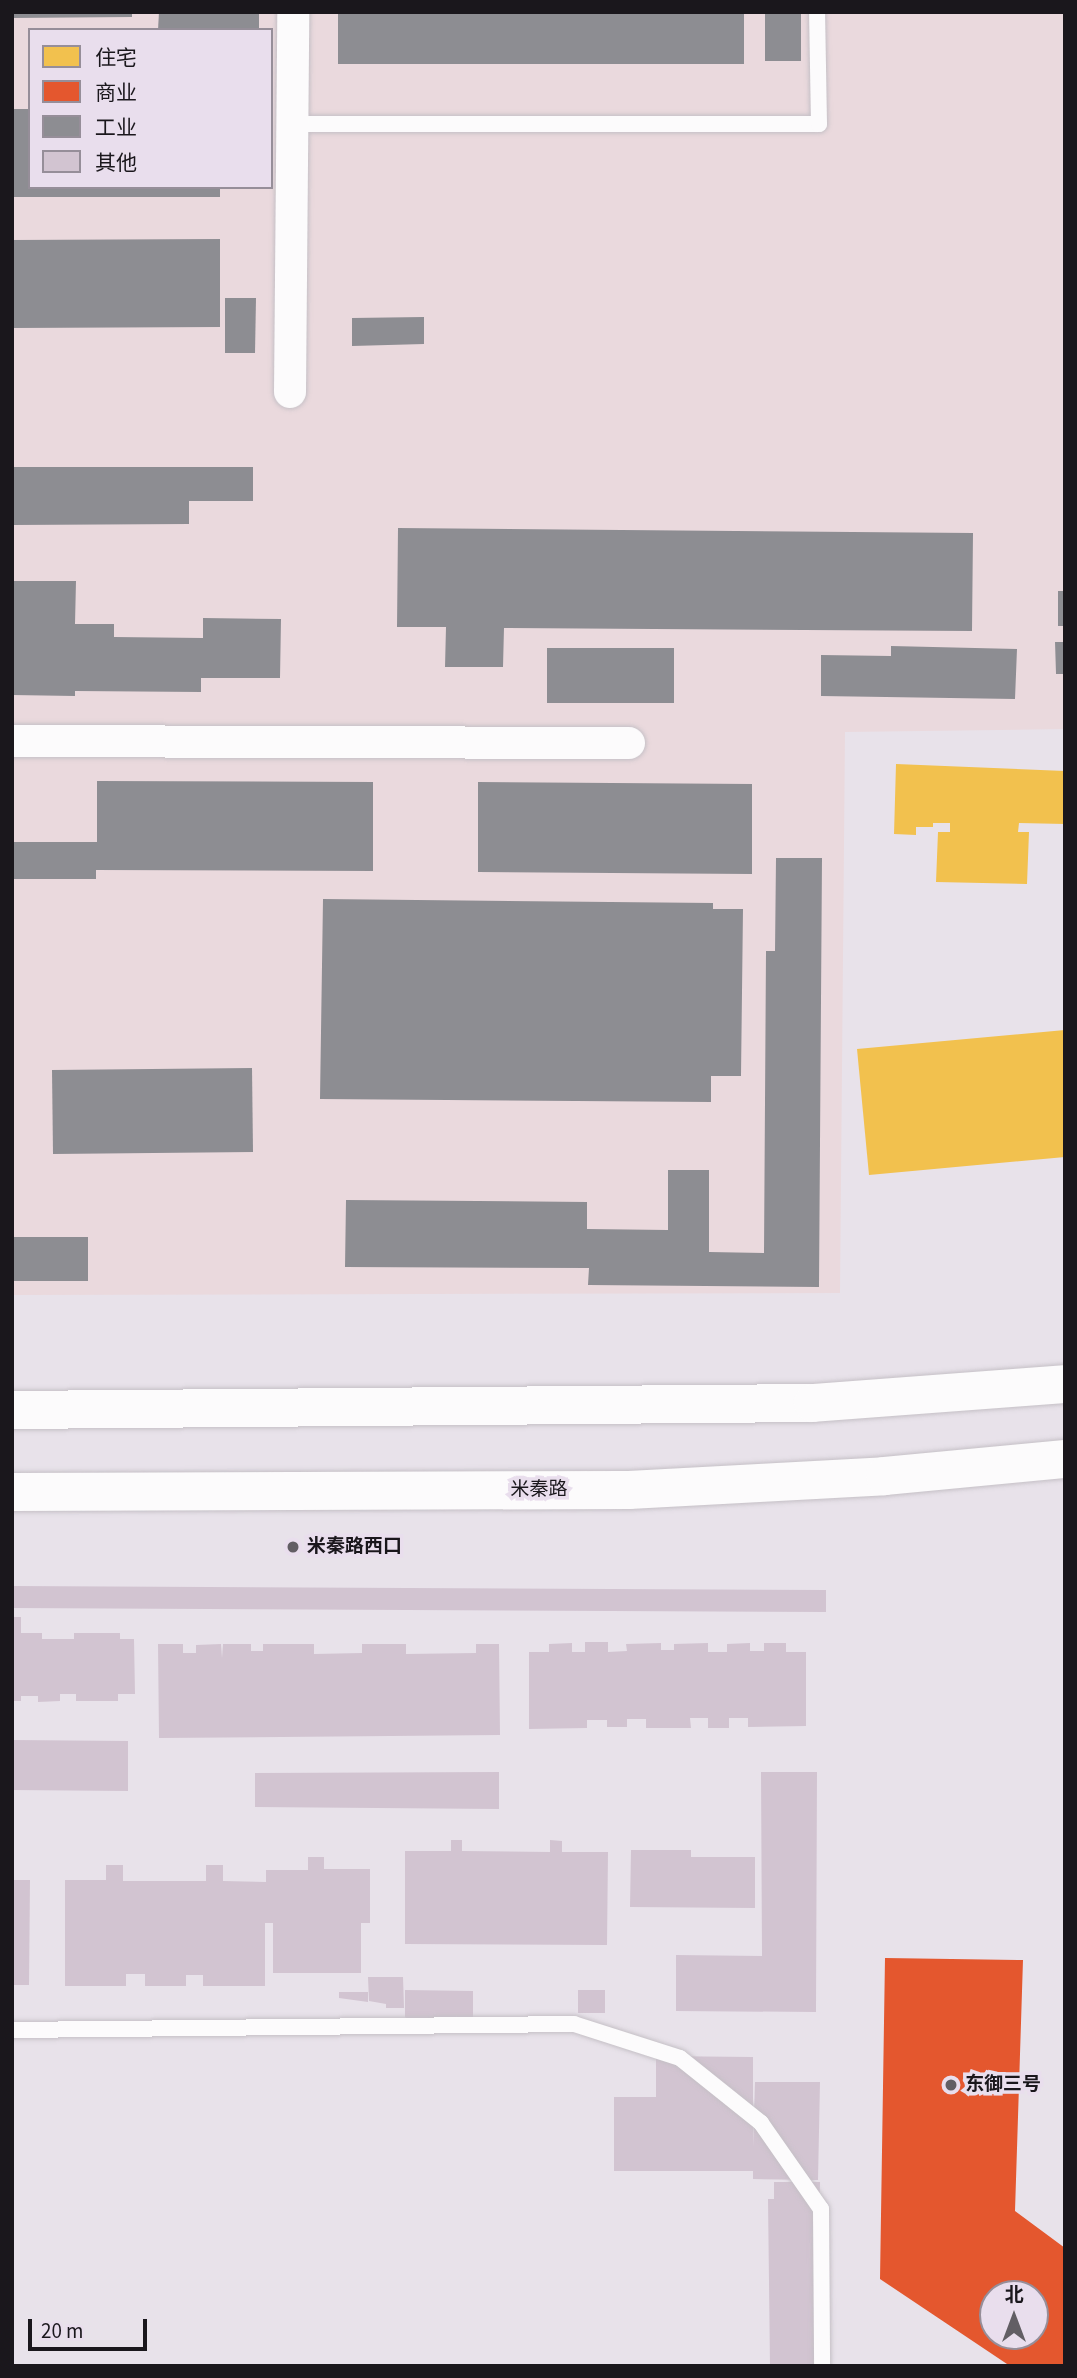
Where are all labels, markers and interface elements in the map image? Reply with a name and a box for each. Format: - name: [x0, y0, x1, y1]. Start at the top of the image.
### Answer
- legend: [28, 28, 273, 189]
- text: 住宅: [95, 43, 137, 73]
- text: 商业: [95, 78, 137, 108]
- text: 工业: [95, 113, 137, 143]
- text: 其他: [95, 148, 137, 178]
- street label: 米秦路: [511, 1479, 567, 1501]
- place label: 米秦路西口: [307, 1536, 402, 1558]
- marker: 米秦路西口: [285, 1539, 301, 1555]
- place label: 东御三号: [965, 2074, 1041, 2096]
- marker: 东御三号: [943, 2077, 959, 2093]
- north arrow: [979, 2280, 1049, 2350]
- text: 北: [1004, 2282, 1024, 2309]
- scale bar: [32, 2304, 150, 2348]
- text: 20 m: [41, 2316, 83, 2346]

